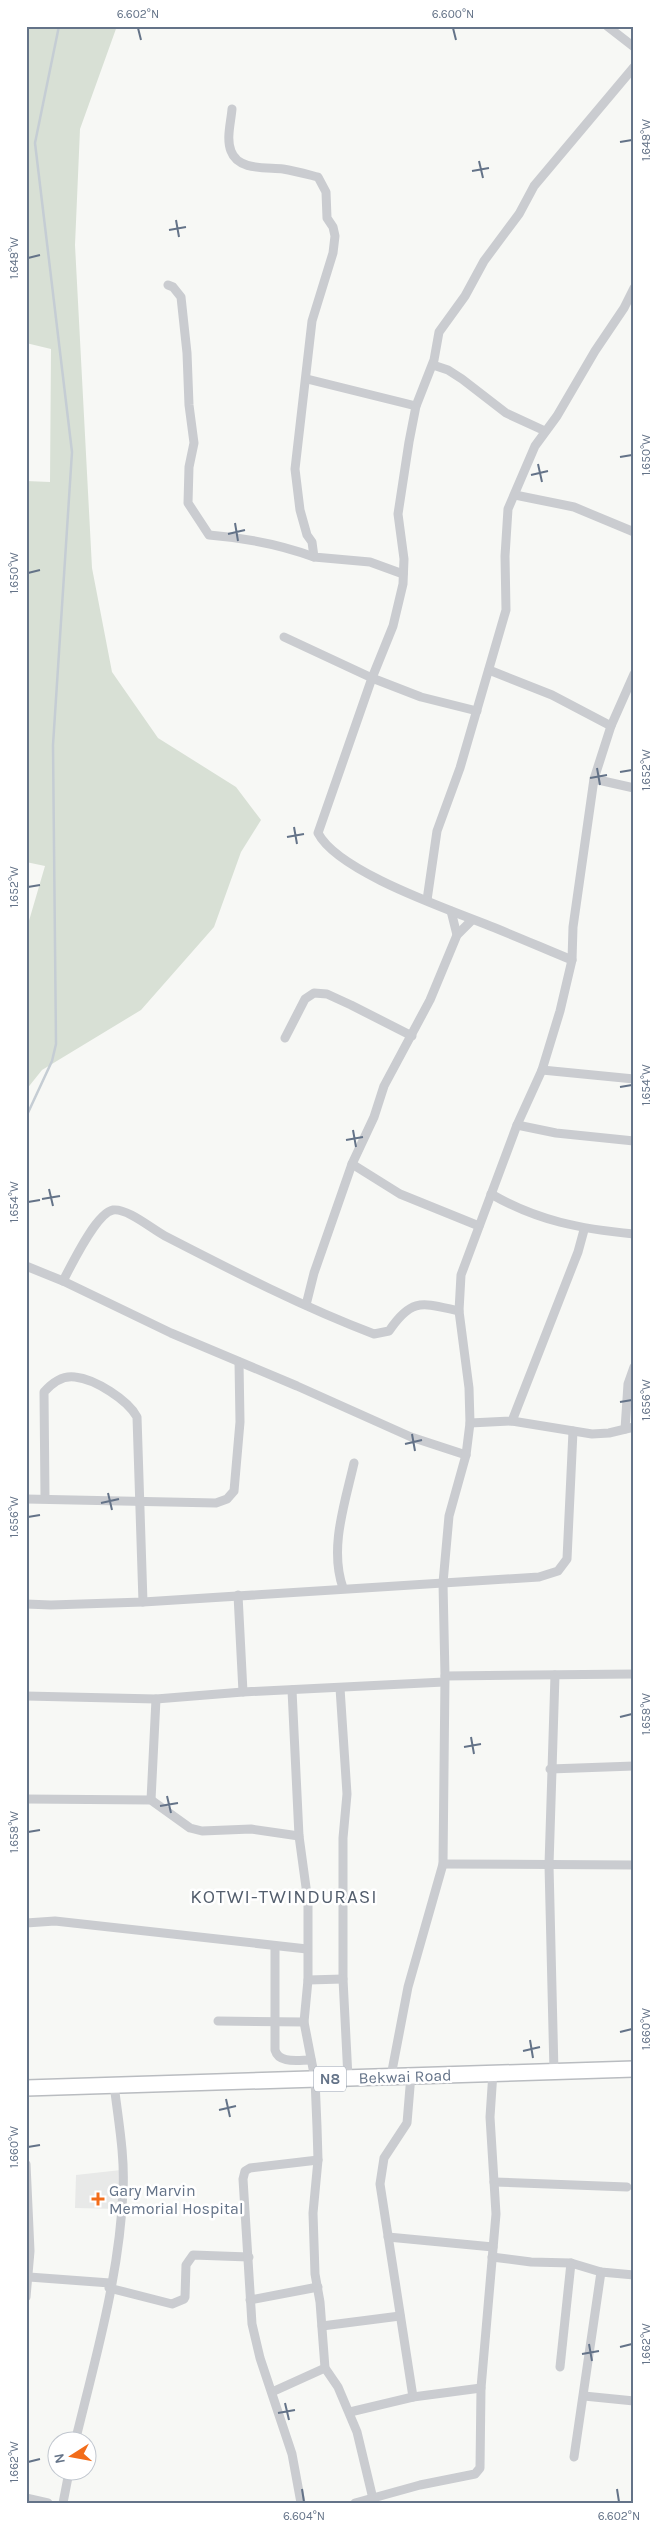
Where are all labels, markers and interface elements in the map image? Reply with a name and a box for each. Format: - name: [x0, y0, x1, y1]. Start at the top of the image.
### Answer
- text: 6.602°N: [117, 7, 159, 21]
- text: 6.600°N: [432, 7, 474, 21]
- text: 1.648°W: [639, 119, 653, 161]
- text: 1.648°W: [7, 237, 21, 279]
- text: 1.650°W: [639, 434, 653, 476]
- text: 1.650°W: [7, 552, 21, 594]
- text: 1.652°W: [639, 749, 653, 791]
- text: 1.652°W: [7, 866, 21, 908]
- text: 1.654°W: [639, 1064, 653, 1106]
- text: 1.654°W: [7, 1181, 21, 1223]
- text: 1.656°W: [639, 1379, 653, 1421]
- text: 1.656°W: [7, 1496, 21, 1538]
- text: 1.658°W: [639, 1693, 653, 1735]
- text: 1.658°W: [7, 1811, 21, 1853]
- district label: KOTWI-TWINDURASI: [190, 1886, 378, 1908]
- text: 1.660°W: [639, 2008, 653, 2050]
- street label: Bekwai Road: [358, 2065, 452, 2088]
- road number: N8: [314, 2066, 346, 2092]
- text: 1.660°W: [7, 2126, 21, 2168]
- place label: Gary Marvin Memorial Hospital: [109, 2181, 243, 2218]
- marker: Gary Marvin Memorial Hospital: [91, 2192, 105, 2206]
- text: 1.662°W: [639, 2323, 653, 2365]
- north arrow: [48, 2432, 98, 2482]
- text: 1.662°W: [7, 2441, 21, 2483]
- text: N: [50, 2452, 69, 2465]
- text: 6.604°N: [283, 2509, 325, 2523]
- text: 6.602°N: [598, 2509, 640, 2523]

